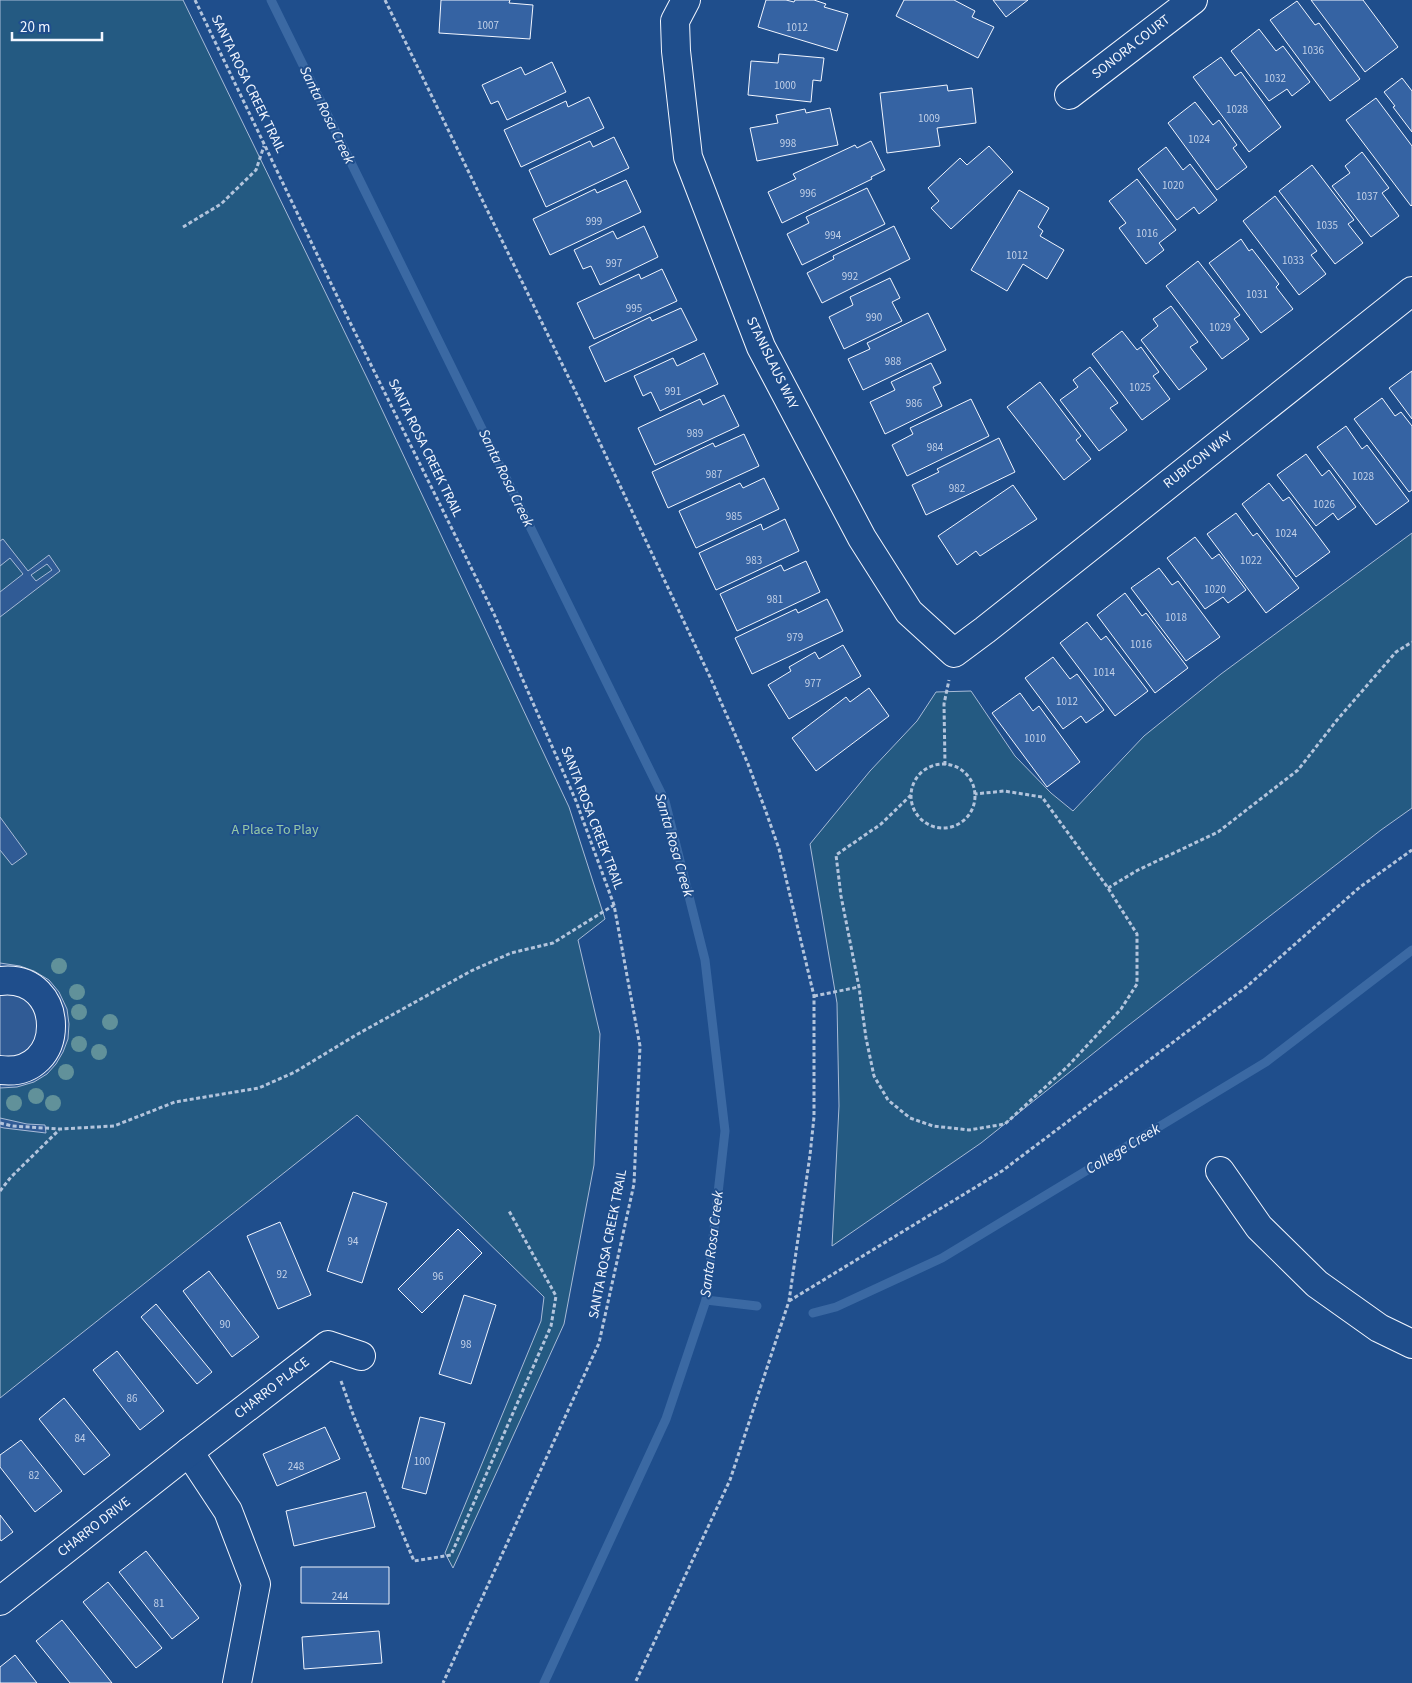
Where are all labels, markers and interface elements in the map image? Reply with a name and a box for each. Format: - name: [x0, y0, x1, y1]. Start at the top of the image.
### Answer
- scale bar: [12, 10, 102, 42]
- street label: SONORA COURT: [1088, 10, 1175, 84]
- street label: SANTA ROSA CREEK TRAIL: [206, 11, 290, 157]
- text: 20 m: [20, 17, 50, 38]
- house number: 1007: [477, 18, 499, 33]
- house number: 1012: [786, 20, 808, 35]
- house number: 1036: [1302, 43, 1324, 58]
- water label: Santa Rosa Creek: [294, 62, 360, 168]
- house number: 1032: [1264, 71, 1286, 86]
- house number: 1000: [774, 78, 796, 93]
- house number: 1028: [1226, 102, 1248, 117]
- house number: 1009: [918, 111, 940, 126]
- house number: 1024: [1188, 132, 1210, 147]
- house number: 998: [780, 136, 797, 151]
- house number: 1020: [1162, 178, 1184, 193]
- house number: 996: [800, 186, 817, 201]
- house number: 1037: [1356, 189, 1378, 204]
- house number: 999: [586, 214, 602, 229]
- house number: 1035: [1316, 218, 1338, 233]
- house number: 1016: [1136, 226, 1158, 241]
- house number: 994: [825, 228, 842, 243]
- house number: 1012: [1006, 248, 1028, 263]
- house number: 1033: [1282, 253, 1304, 268]
- house number: 997: [606, 256, 622, 271]
- house number: 992: [842, 269, 858, 284]
- house number: 1031: [1246, 287, 1268, 302]
- house number: 995: [626, 301, 642, 316]
- house number: 990: [866, 310, 882, 325]
- street label: STANISLAUS WAY: [741, 313, 803, 413]
- house number: 1029: [1209, 320, 1231, 335]
- house number: 988: [885, 354, 902, 369]
- street label: SANTA ROSA CREEK TRAIL: [383, 375, 467, 521]
- house number: 1025: [1129, 380, 1151, 395]
- house number: 991: [665, 384, 681, 399]
- house number: 986: [906, 396, 923, 411]
- water label: Santa Rosa Creek: [473, 425, 539, 531]
- house number: 989: [687, 426, 703, 441]
- street label: RUBICON WAY: [1159, 426, 1237, 493]
- house number: 984: [927, 440, 944, 455]
- house number: 987: [706, 467, 722, 482]
- house number: 1028: [1352, 469, 1374, 484]
- house number: 982: [949, 481, 965, 496]
- house number: 1026: [1313, 497, 1335, 512]
- house number: 985: [726, 509, 742, 524]
- house number: 1024: [1275, 526, 1297, 541]
- house number: 983: [746, 553, 762, 568]
- house number: 1022: [1240, 553, 1262, 568]
- house number: 1020: [1204, 582, 1226, 597]
- house number: 981: [767, 592, 783, 607]
- house number: 1018: [1165, 610, 1187, 625]
- house number: 979: [787, 630, 803, 645]
- house number: 1016: [1130, 637, 1152, 652]
- house number: 1014: [1093, 665, 1115, 680]
- house number: 977: [805, 676, 821, 691]
- house number: 1012: [1056, 694, 1078, 709]
- house number: 1010: [1024, 731, 1046, 746]
- street label: SANTA ROSA CREEK TRAIL: [555, 744, 629, 893]
- water label: Santa Rosa Creek: [649, 791, 699, 900]
- park label: A Place To Play: [232, 820, 319, 840]
- water label: College Creek: [1082, 1118, 1165, 1180]
- street label: SANTA ROSA CREEK TRAIL: [584, 1167, 632, 1320]
- water label: Santa Rosa Creek: [695, 1189, 729, 1298]
- house number: 94: [348, 1234, 359, 1249]
- house number: 92: [277, 1267, 287, 1282]
- house number: 96: [433, 1269, 444, 1284]
- house number: 90: [220, 1317, 230, 1332]
- house number: 98: [461, 1337, 472, 1352]
- street label: CHARRO PLACE: [230, 1352, 314, 1424]
- house number: 86: [127, 1391, 138, 1406]
- house number: 84: [75, 1431, 86, 1446]
- house number: 100: [414, 1454, 430, 1469]
- house number: 248: [288, 1459, 305, 1474]
- house number: 82: [29, 1468, 39, 1483]
- street label: CHARRO DRIVE: [53, 1492, 135, 1562]
- house number: 244: [332, 1589, 349, 1604]
- house number: 81: [154, 1596, 164, 1611]

